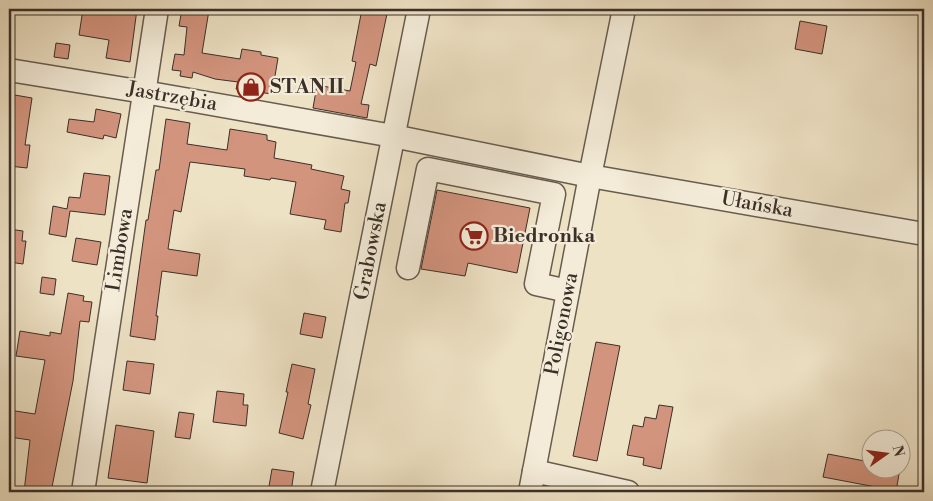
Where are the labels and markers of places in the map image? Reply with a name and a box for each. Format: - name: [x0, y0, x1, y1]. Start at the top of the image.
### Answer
- shop icon: STAN II: [236, 72, 266, 102]
- place label: STAN II: [270, 75, 344, 100]
- supermarket icon: Biedronka: [459, 221, 489, 251]
- place label: Biedronka: [493, 224, 595, 249]

